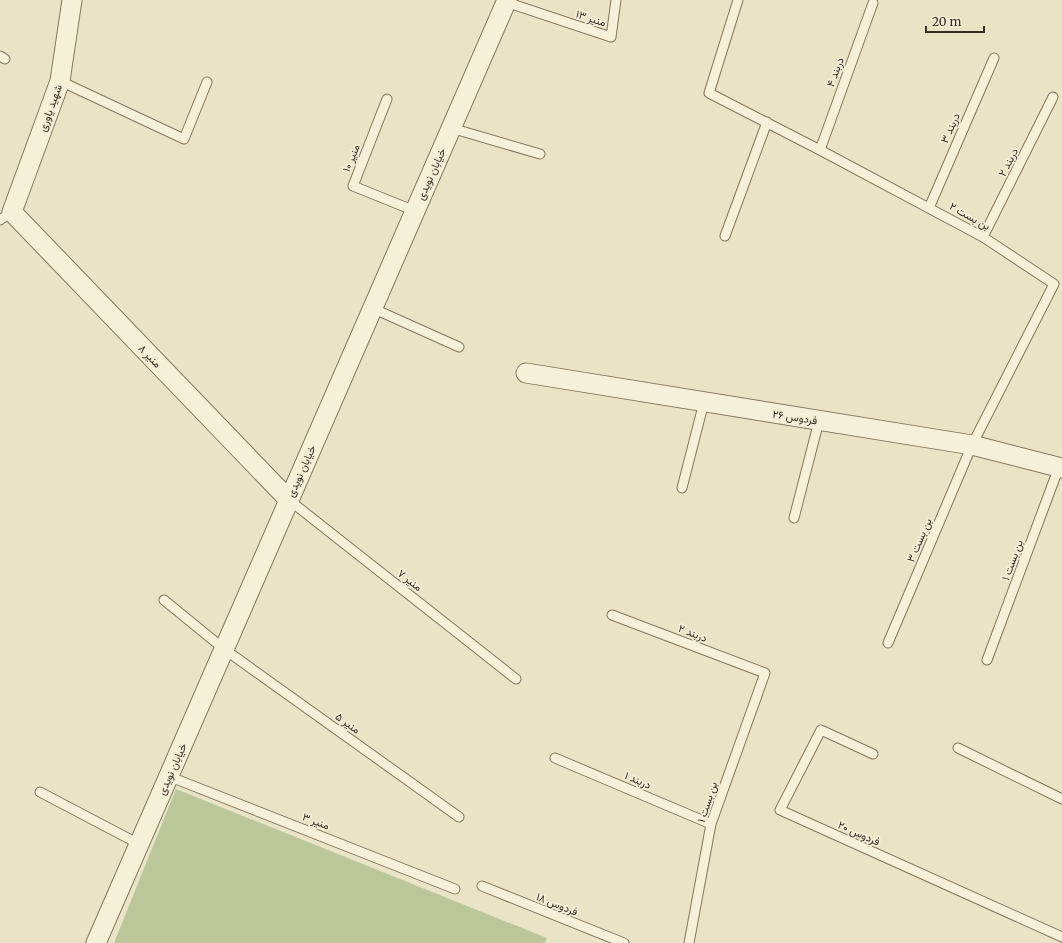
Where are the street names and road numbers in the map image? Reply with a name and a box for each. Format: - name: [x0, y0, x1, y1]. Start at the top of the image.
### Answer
- street label: منیر ۱۳: [574, 7, 608, 30]
- street label: دربند ۴: [823, 55, 847, 89]
- street label: شهید یاوری: [35, 82, 65, 134]
- street label: دربند ۳: [937, 111, 963, 145]
- street label: منیر ۱۰: [339, 142, 363, 174]
- street label: دربند ۲: [995, 145, 1021, 179]
- street label: خیابان نویدی: [413, 146, 449, 202]
- street label: بن بست ۲: [947, 199, 993, 233]
- street label: منیر ۸: [135, 341, 165, 371]
- street label: فردوس ۲۶: [772, 407, 818, 427]
- street label: خیابان نویدی: [283, 443, 319, 499]
- street label: بن بست ۳: [903, 516, 935, 564]
- street label: بن بست ۱: [998, 538, 1026, 582]
- street label: منیر ۷: [395, 566, 425, 594]
- street label: دربند ۲: [677, 621, 709, 645]
- street label: منیر ۵: [333, 709, 363, 737]
- street label: خیابان نویدی: [154, 741, 190, 797]
- street label: دربند ۱: [623, 768, 653, 792]
- street label: بن بست ۱: [694, 780, 720, 824]
- street label: منیر ۳: [300, 809, 332, 833]
- street label: فردوس ۲۰: [836, 818, 882, 848]
- street label: فردوس ۱۸: [534, 889, 580, 919]

